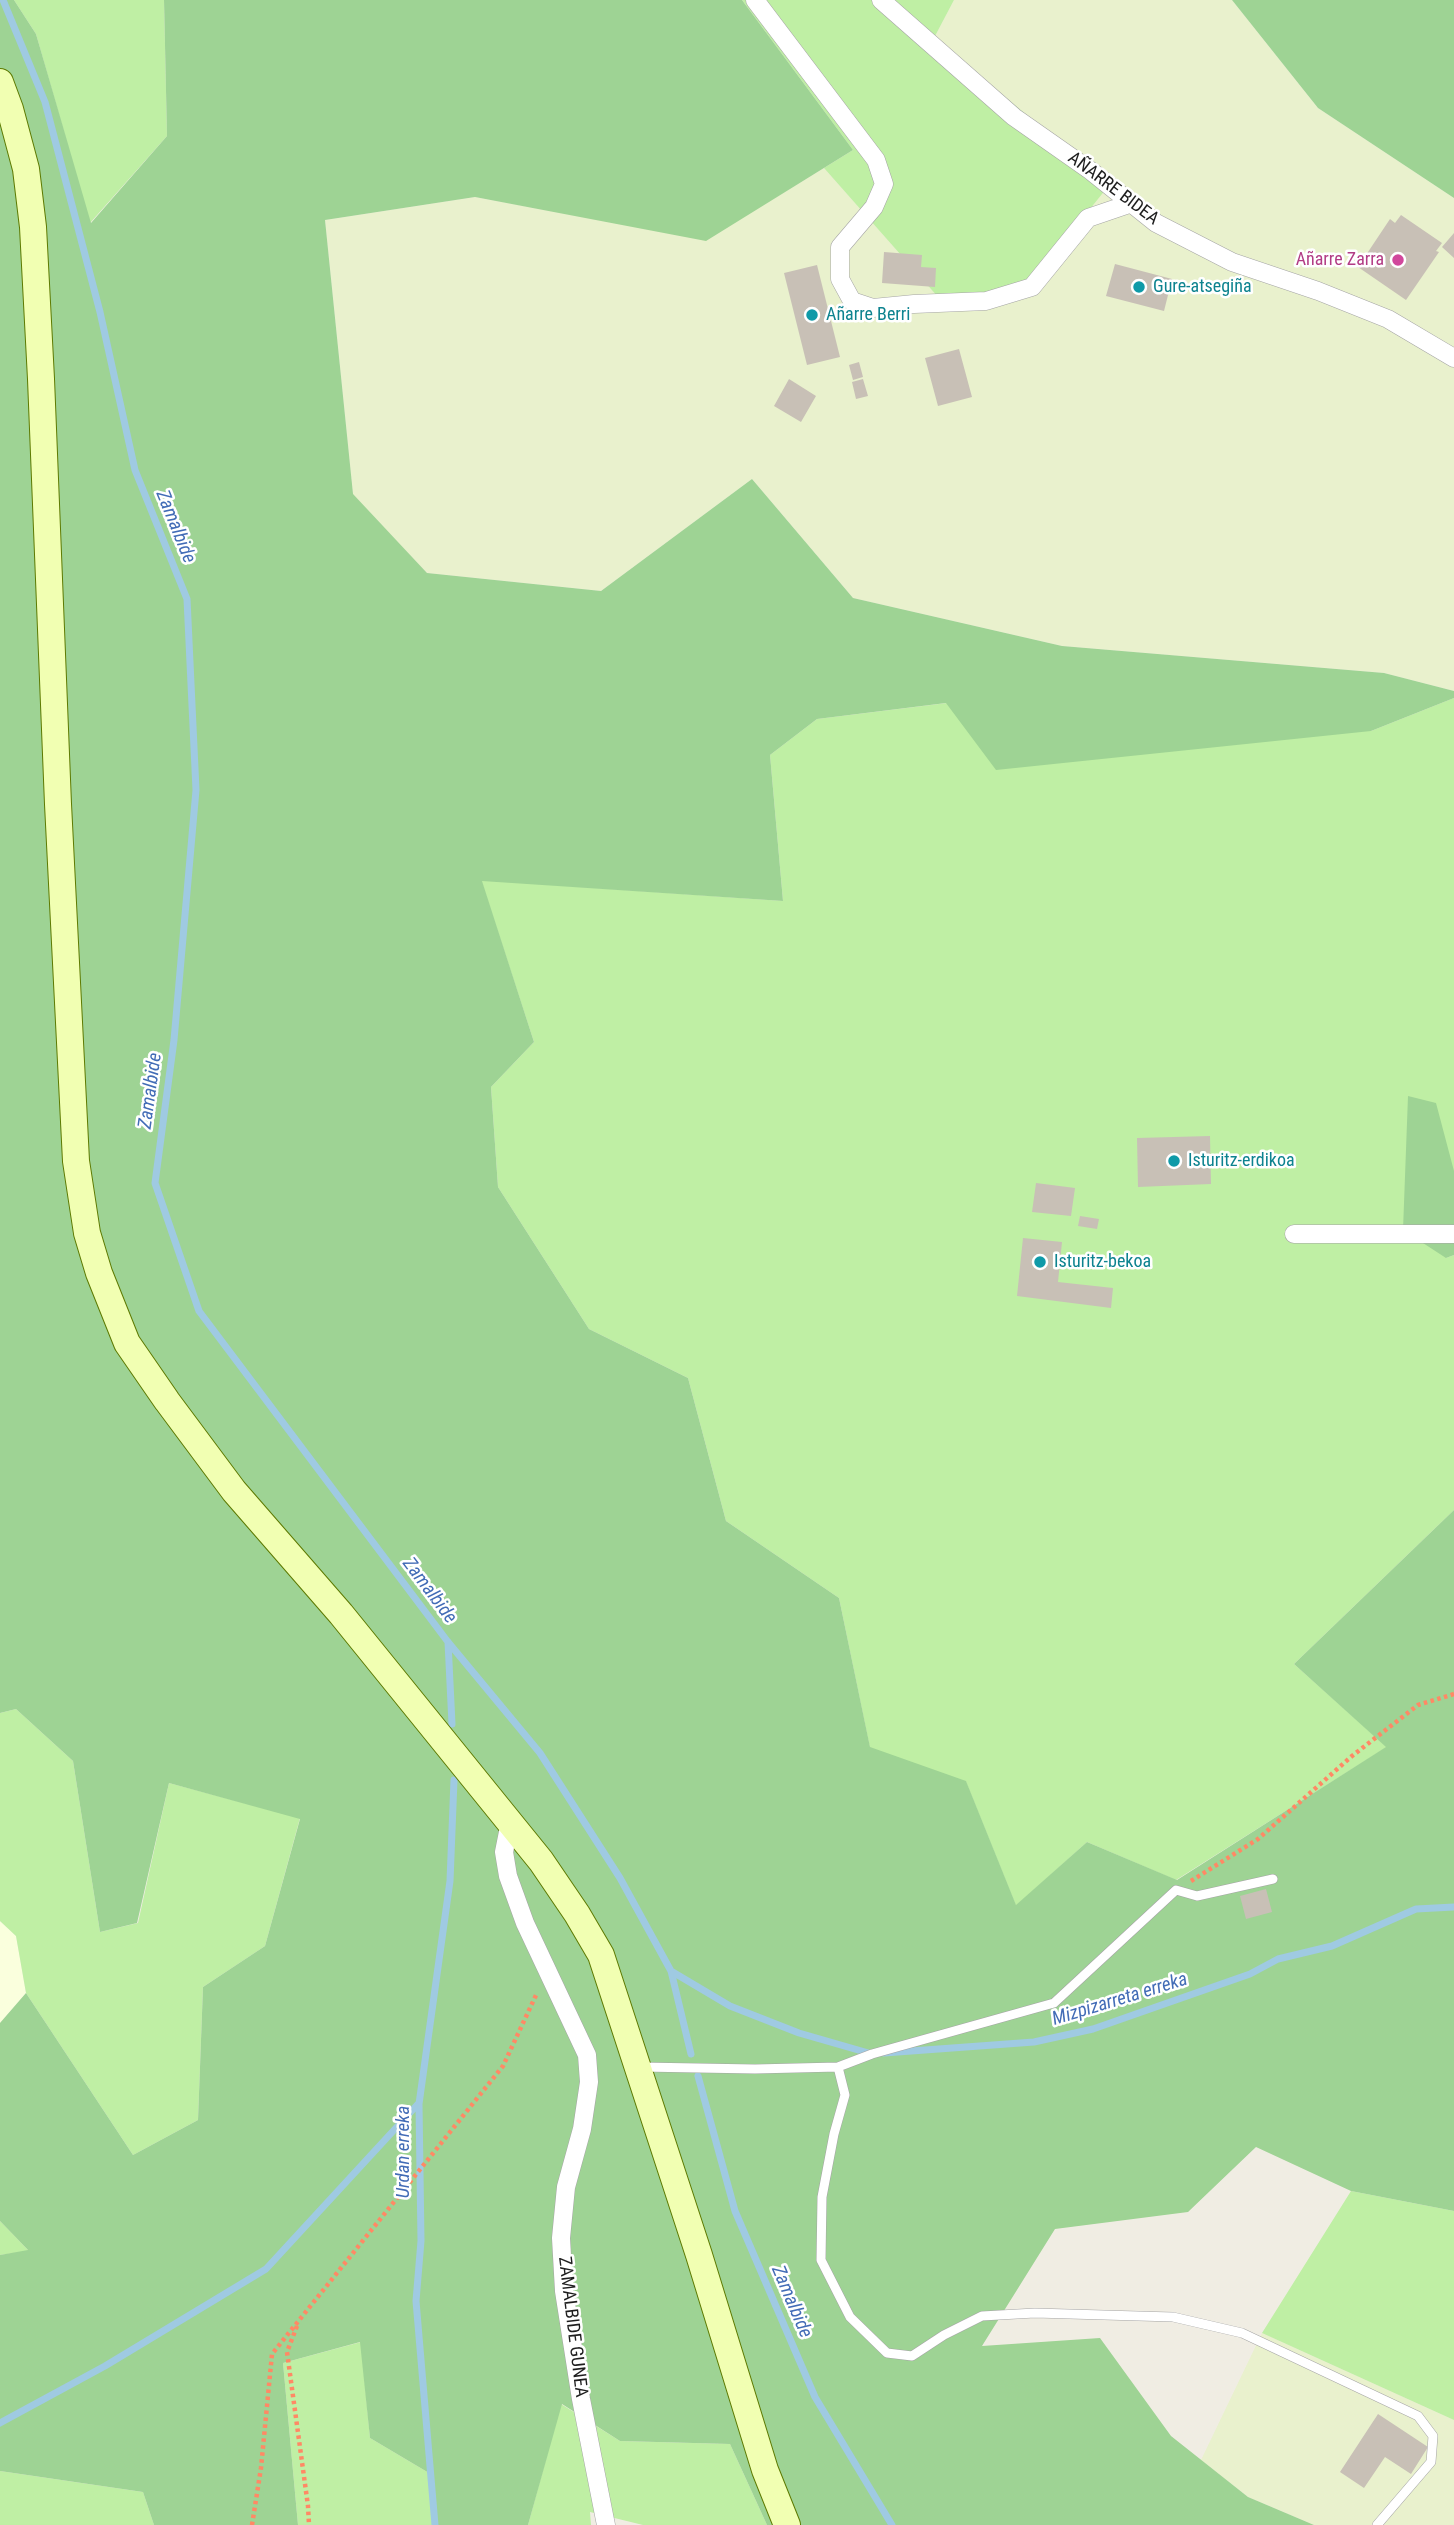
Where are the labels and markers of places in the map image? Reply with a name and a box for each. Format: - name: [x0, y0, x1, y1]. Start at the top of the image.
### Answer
- place label: Añarre Zarra: [1296, 249, 1384, 271]
- marker: Añarre Zarra: [1390, 252, 1406, 268]
- place label: Gure-atsegiña: [1153, 276, 1251, 298]
- marker: Gure-atsegiña: [1131, 279, 1147, 295]
- place label: Añarre Berri: [826, 304, 910, 326]
- marker: Añarre Berri: [804, 307, 820, 323]
- place label: Isturitz-erdikoa: [1188, 1150, 1295, 1172]
- marker: Isturitz-erdikoa: [1166, 1153, 1182, 1169]
- place label: Isturitz-bekoa: [1054, 1251, 1151, 1273]
- marker: Isturitz-bekoa: [1032, 1254, 1048, 1270]

